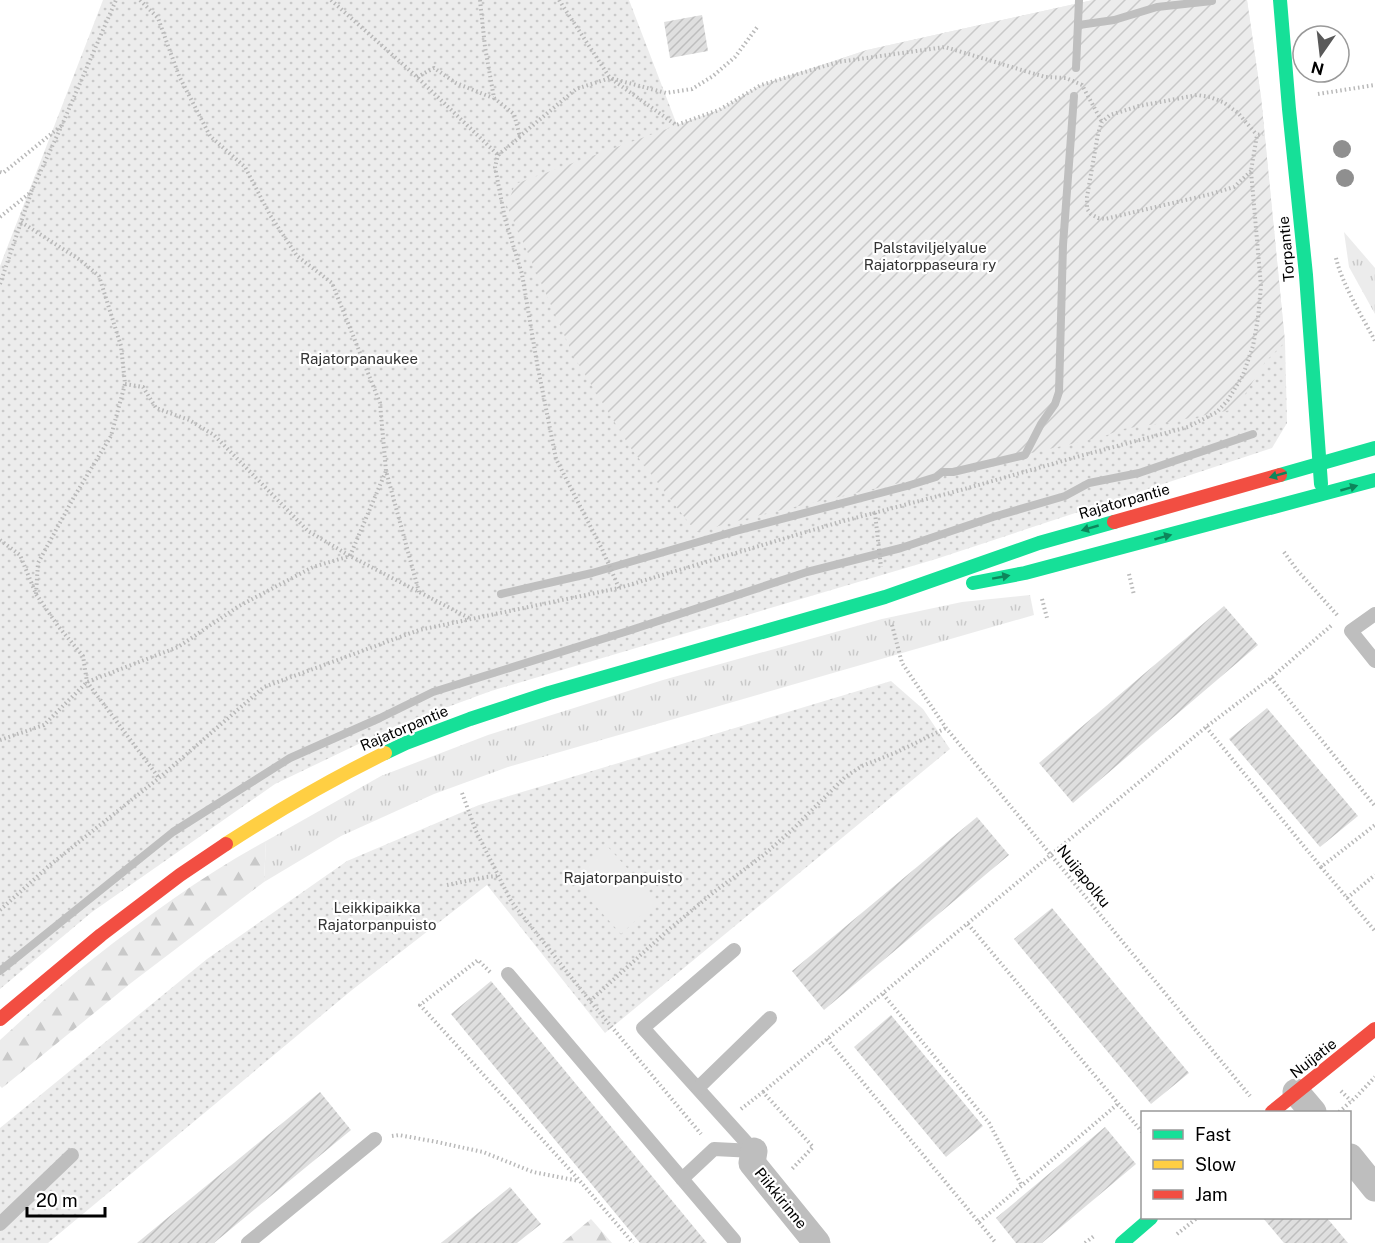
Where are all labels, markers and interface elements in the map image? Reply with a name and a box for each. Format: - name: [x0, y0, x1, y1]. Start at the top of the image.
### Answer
- north arrow: [1291, 24, 1351, 84]
- text: N: [1309, 57, 1326, 79]
- street label: Torpantie: [1275, 216, 1297, 282]
- park label: Palstaviljelyalue Rajatorppaseura ry: [864, 239, 996, 273]
- park label: Rajatorpanaukee: [300, 350, 418, 367]
- one-way arrow: [1269, 471, 1287, 480]
- street label: Rajatorpantie: [1077, 480, 1171, 522]
- one-way arrow: [1340, 483, 1358, 492]
- one-way arrow: [1081, 524, 1099, 533]
- one-way arrow: [1154, 531, 1172, 541]
- one-way arrow: [992, 573, 1011, 582]
- street label: Rajatorpantie: [358, 702, 450, 754]
- street label: Nuijapolku: [1054, 842, 1114, 910]
- park label: Rajatorpanpuisto: [564, 869, 682, 886]
- park label: Leikkipaikka Rajatorpanpuisto: [318, 899, 436, 933]
- street label: Nuijatie: [1287, 1035, 1339, 1081]
- legend: [1141, 1111, 1351, 1219]
- text: Fast: [1195, 1124, 1231, 1145]
- text: Slow: [1195, 1154, 1236, 1175]
- street label: Piikkirinne: [751, 1164, 811, 1232]
- scale bar: [27, 1180, 105, 1218]
- text: Jam: [1195, 1184, 1228, 1205]
- text: 20 m: [36, 1190, 78, 1211]

